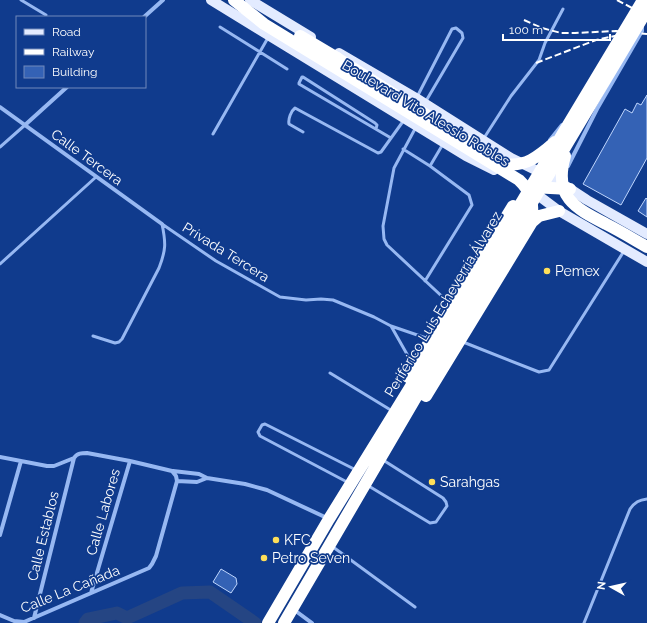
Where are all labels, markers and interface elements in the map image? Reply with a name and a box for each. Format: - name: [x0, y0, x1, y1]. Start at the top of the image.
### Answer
- legend: [16, 16, 146, 88]
- scale bar: [503, 16, 610, 42]
- text: 100 m: [509, 23, 543, 37]
- text: Road: [52, 25, 81, 39]
- text: Railway: [52, 45, 95, 59]
- street label: Boulevard Vito Alessio Robles: [339, 57, 513, 170]
- text: Building: [52, 65, 98, 79]
- street label: Calle Tercera: [48, 126, 126, 188]
- street label: Periférico Luis Echeverría Álvarez: [380, 208, 505, 400]
- street label: Privada Tercera: [180, 219, 272, 285]
- place label: Pemex: [555, 263, 600, 279]
- marker: Pemex: [542, 266, 552, 276]
- street label: Calle Labores: [83, 467, 123, 557]
- place label: Sarahgas: [440, 474, 500, 490]
- marker: Sarahgas: [427, 477, 437, 487]
- street label: Calle Establos: [24, 489, 62, 582]
- place label: KFC: [284, 532, 311, 548]
- marker: KFC: [271, 535, 281, 545]
- place label: Petro Seven: [272, 550, 350, 566]
- marker: Petro Seven: [259, 553, 269, 563]
- street label: Calle La Cañada: [18, 562, 122, 616]
- north arrow: [591, 567, 631, 607]
- text: N: [595, 581, 609, 591]

